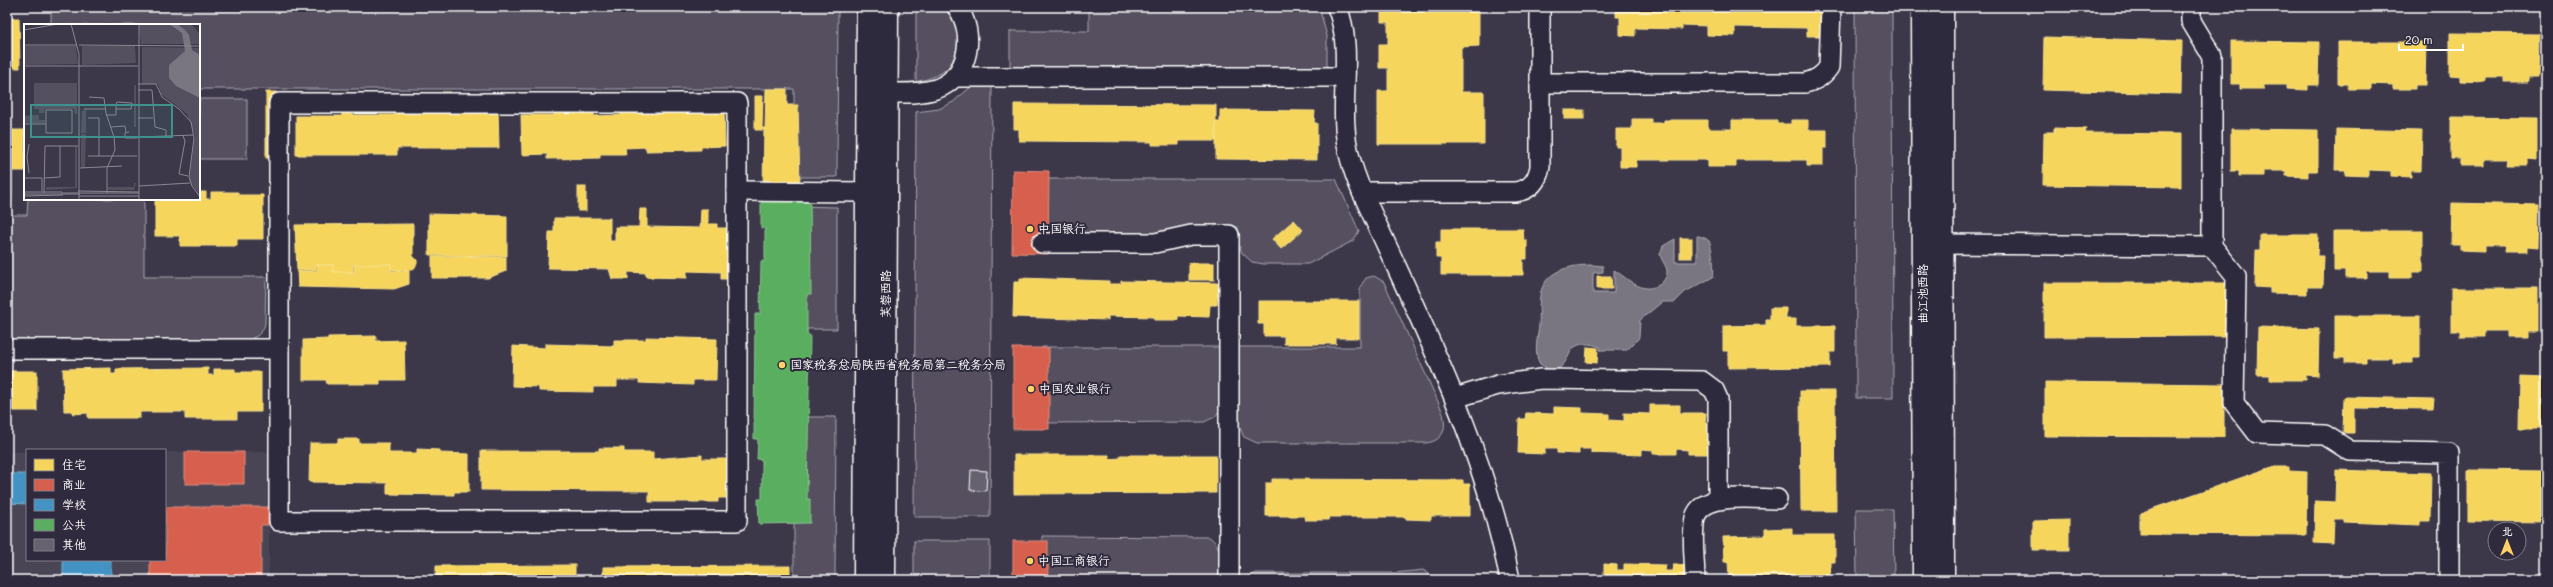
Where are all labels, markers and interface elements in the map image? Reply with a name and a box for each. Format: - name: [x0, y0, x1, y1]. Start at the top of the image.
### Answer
- inset map: [24, 24, 200, 200]
- scale bar: [2399, 26, 2463, 52]
- text: 20 m: [2405, 31, 2433, 47]
- place label: 中国银行: [1038, 220, 1086, 236]
- marker: 中国银行: [1025, 224, 1035, 234]
- street label: 曲江池西路: [1914, 264, 1930, 324]
- street label: 芙蓉西路: [877, 270, 893, 318]
- place label: 国家税务总局陕西省税务局第二税务分局: [790, 356, 1006, 372]
- marker: 国家税务总局陕西省税务局第二税务分局: [777, 360, 787, 370]
- place label: 中国农业银行: [1039, 380, 1111, 396]
- marker: 中国农业银行: [1026, 384, 1036, 394]
- legend: [26, 449, 166, 561]
- text: 住宅: [62, 456, 86, 472]
- text: 商业: [62, 476, 86, 492]
- text: 学校: [62, 496, 86, 512]
- text: 公共: [62, 516, 86, 532]
- north arrow: [2487, 521, 2527, 561]
- text: 北: [2502, 523, 2513, 538]
- text: 其他: [62, 536, 86, 552]
- place label: 中国工商银行: [1038, 552, 1110, 568]
- marker: 中国工商银行: [1025, 556, 1035, 566]

